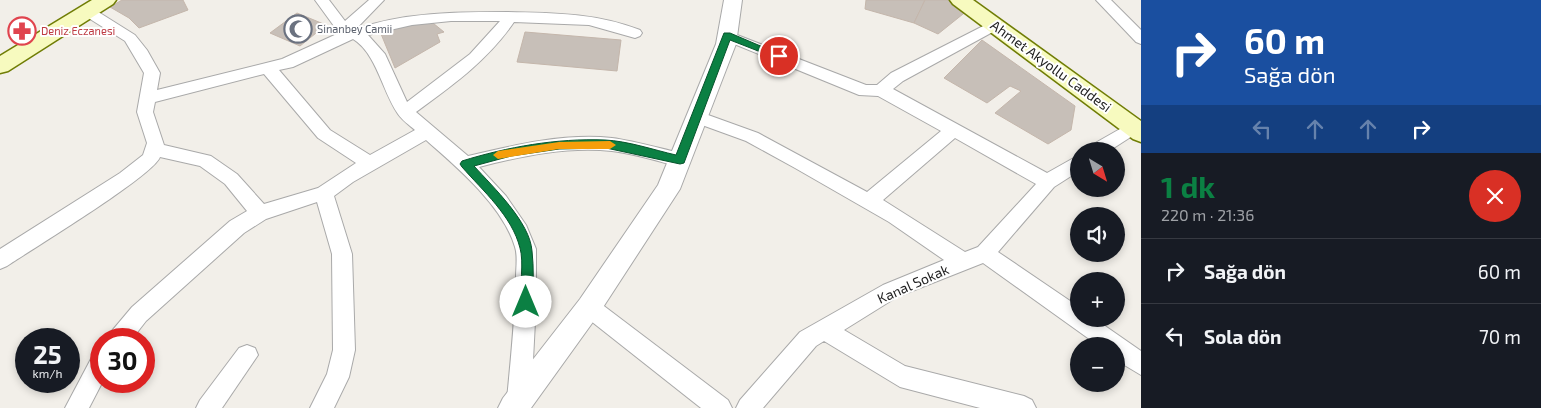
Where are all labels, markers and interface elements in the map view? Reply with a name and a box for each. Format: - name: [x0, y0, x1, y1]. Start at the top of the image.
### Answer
- mosque icon: Sinanbey Camii: [283, 14, 313, 44]
- pharmacy icon: Deniz Eczanesi: [7, 16, 37, 46]
- street label: Ahmet Akyollu Caddesi: [988, 16, 1115, 115]
- text: 60 m: [1244, 19, 1325, 61]
- icon: right: [1161, 20, 1226, 85]
- place label: Sinanbey Camii: [317, 22, 392, 35]
- place label: Deniz Eczanesi: [41, 24, 115, 37]
- pin: [758, 35, 800, 77]
- icon: arrive: [765, 42, 793, 70]
- text: Sağa dön: [1244, 61, 1335, 87]
- icon: left: [1248, 115, 1276, 143]
- icon: ahead: [1301, 115, 1329, 143]
- icon: ahead: [1354, 115, 1382, 143]
- icon: right: [1407, 115, 1435, 143]
- north arrow: [1070, 142, 1125, 198]
- map controls: [1070, 142, 1125, 392]
- text: 1 dk: [1161, 168, 1215, 204]
- button: close: [1469, 170, 1521, 222]
- text: 220 m · 21:36: [1161, 205, 1254, 224]
- button: sound: [1070, 207, 1125, 262]
- icon: right: [1161, 257, 1189, 285]
- street label: Kanal Sokak: [874, 260, 951, 307]
- text: Sağa dön: [1204, 260, 1286, 283]
- text: 60 m: [1478, 260, 1521, 283]
- button: +: [1070, 272, 1125, 327]
- position arrow: [499, 275, 551, 327]
- icon: left: [1161, 322, 1189, 350]
- text: Sola dön: [1204, 325, 1281, 348]
- text: 70 m: [1479, 325, 1521, 348]
- speed limit sign: 30: [90, 328, 155, 393]
- button: −: [1070, 337, 1125, 392]
- text: 25: [33, 339, 62, 369]
- text: km/h: [33, 366, 62, 380]

